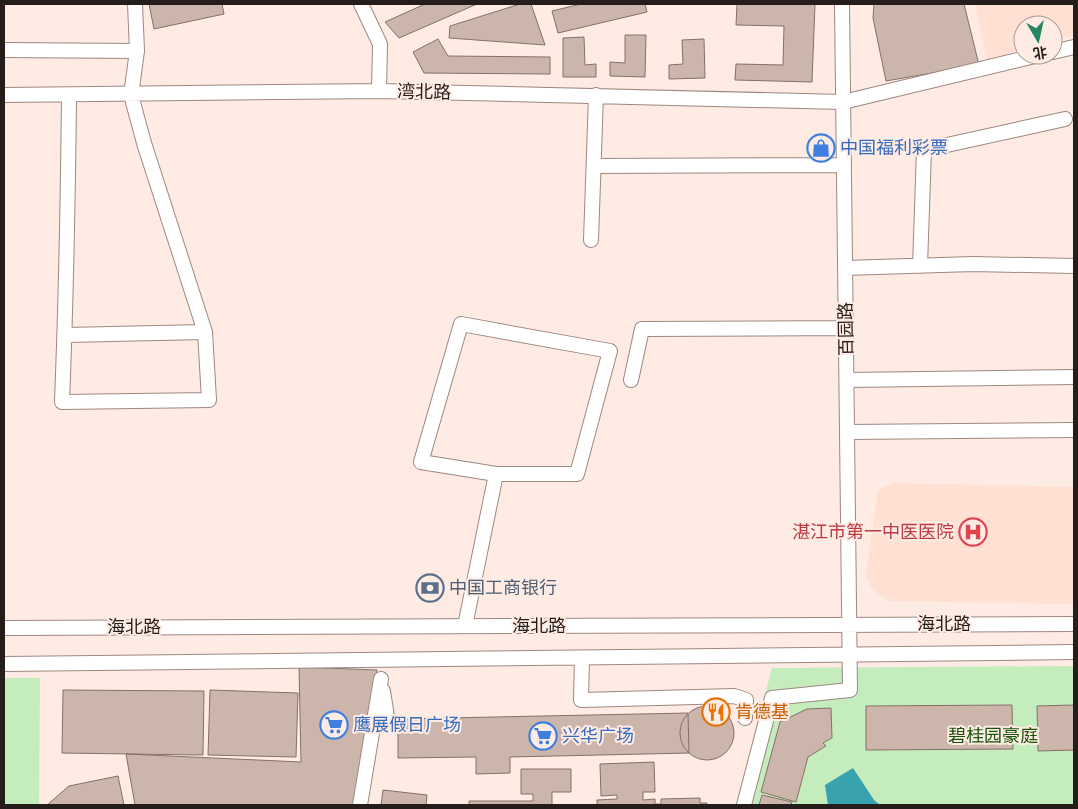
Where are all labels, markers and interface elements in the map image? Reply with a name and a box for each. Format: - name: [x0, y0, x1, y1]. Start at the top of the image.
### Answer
- north arrow: [1013, 15, 1063, 65]
- text: 北: [1032, 44, 1048, 62]
- street label: 湾北路: [397, 81, 451, 102]
- shop icon: 中国福利彩票: [806, 133, 836, 163]
- place label: 中国福利彩票: [840, 137, 948, 158]
- street label: 百园路: [835, 302, 856, 356]
- hospital icon: 湛江市第一中医医院: [958, 517, 988, 547]
- place label: 湛江市第一中医医院: [792, 521, 954, 542]
- bank icon: 中国工商银行: [415, 573, 445, 603]
- place label: 中国工商银行: [449, 577, 557, 598]
- street label: 海北路: [917, 613, 971, 634]
- street label: 海北路: [512, 615, 566, 636]
- street label: 海北路: [107, 616, 161, 637]
- restaurant icon: 肯德基: [701, 697, 731, 727]
- place label: 肯德基: [735, 701, 789, 722]
- supermarket icon: 鹰展假日广场: [319, 710, 349, 740]
- place label: 鹰展假日广场: [353, 714, 461, 735]
- supermarket icon: 兴华广场: [528, 721, 558, 751]
- place label: 兴华广场: [562, 725, 634, 746]
- park label: 碧桂园豪庭: [948, 725, 1038, 746]

